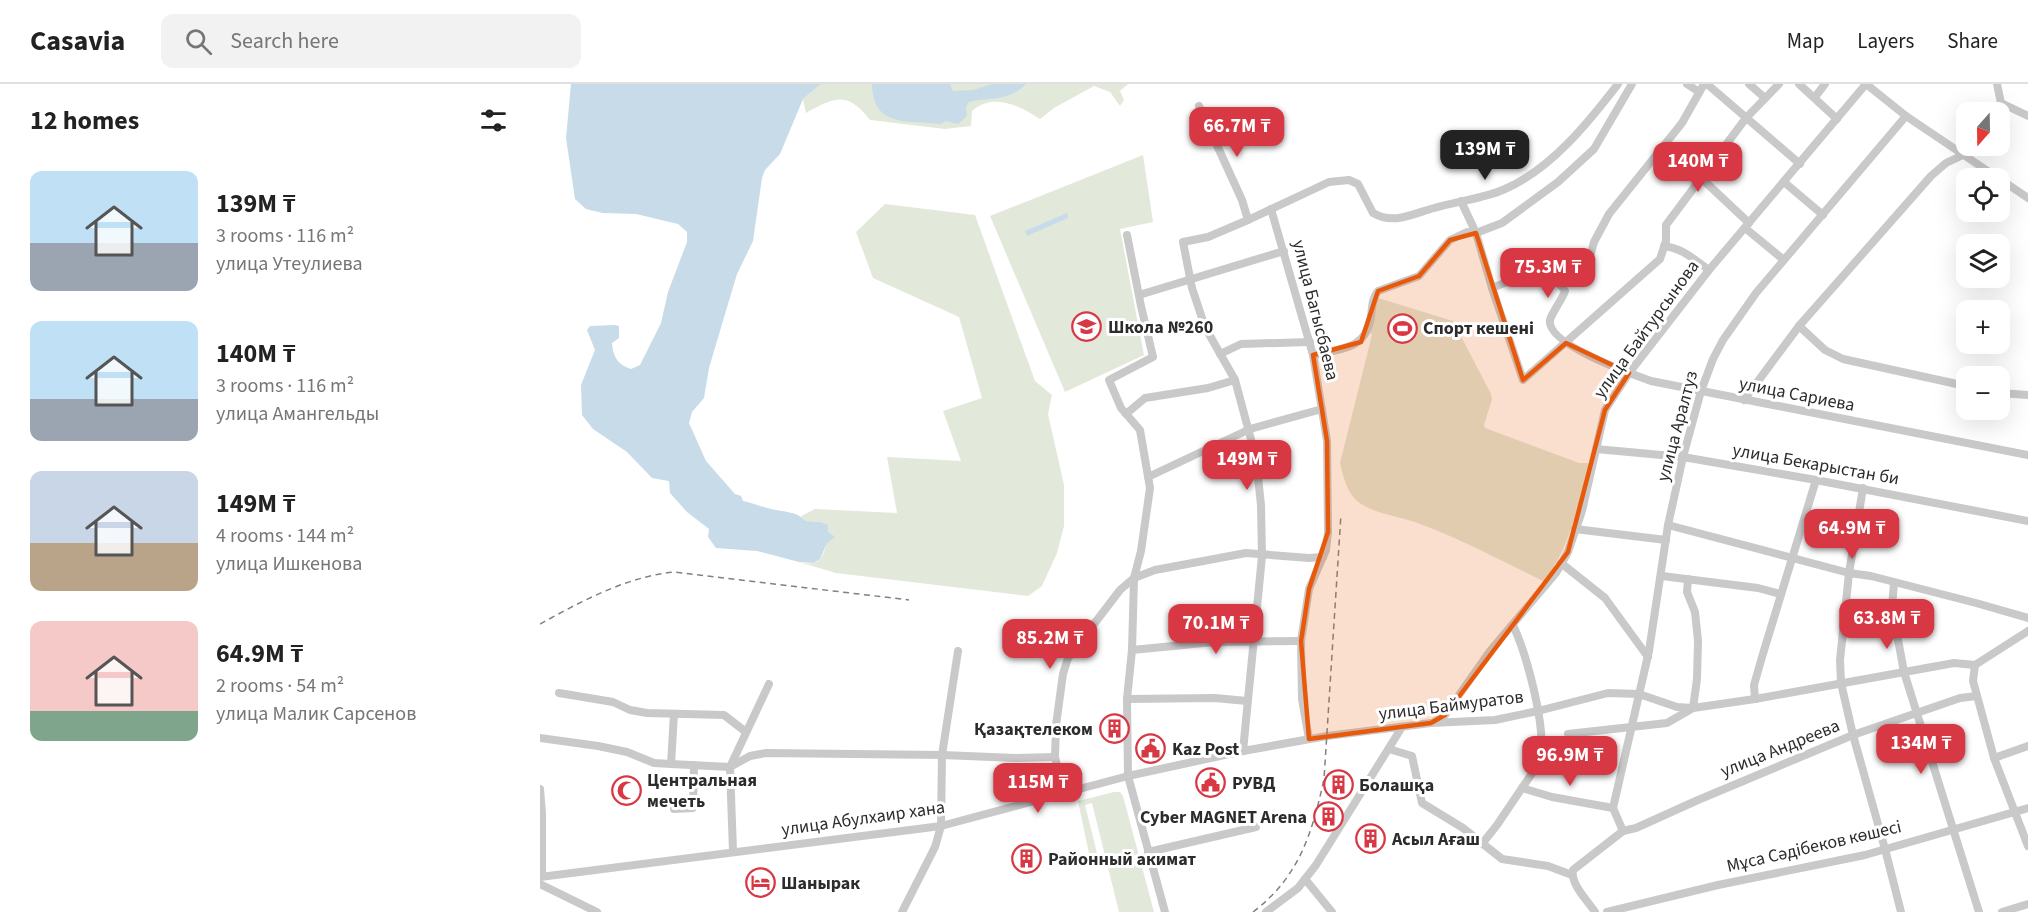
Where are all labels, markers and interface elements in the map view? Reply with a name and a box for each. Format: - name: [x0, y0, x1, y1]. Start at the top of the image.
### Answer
- search box: [161, 14, 581, 68]
- text: Casavia: [30, 21, 125, 61]
- icon: search: [182, 25, 215, 58]
- text: Search here: [230, 25, 339, 57]
- text: Map: [1787, 26, 1824, 56]
- text: Layers: [1857, 26, 1914, 56]
- text: Share: [1947, 26, 1998, 56]
- text: 12 homes: [30, 102, 139, 139]
- north arrow: [1956, 102, 2010, 156]
- map controls: [1956, 102, 2010, 420]
- icon: filters: [477, 104, 510, 137]
- pin: 66.7M ₸: [1182, 107, 1292, 158]
- text: 66.7M ₸: [1203, 112, 1271, 140]
- pin: 139M ₸: [1436, 130, 1534, 181]
- text: 139M ₸: [1454, 135, 1516, 163]
- pin: 140M ₸: [1649, 142, 1747, 193]
- text: 140M ₸: [1667, 147, 1729, 175]
- button: locate: [1956, 168, 2010, 222]
- text: 139M ₸: [216, 185, 296, 222]
- icon: home: [78, 195, 150, 267]
- text: 3 rooms · 116 m²: [216, 222, 354, 250]
- button: layers: [1956, 234, 2010, 288]
- street label: улица Багысбаева: [1286, 237, 1345, 383]
- pin: 75.3M ₸: [1493, 248, 1603, 299]
- text: улица Утеулиева: [216, 250, 363, 278]
- text: 75.3M ₸: [1514, 253, 1582, 281]
- street label: улица Байтурсынова: [1588, 255, 1705, 404]
- button: +: [1956, 300, 2010, 354]
- school or university icon: Школа №260: [1071, 311, 1103, 343]
- sports icon: Спорт кешені: [1386, 312, 1418, 344]
- place label: Школа №260: [1108, 315, 1213, 340]
- place label: Спорт кешені: [1423, 316, 1534, 341]
- text: 140M ₸: [216, 335, 296, 372]
- icon: home: [78, 345, 150, 417]
- button: −: [1956, 366, 2010, 420]
- street label: улица Аралтуз: [1651, 368, 1704, 484]
- street label: улица Сариева: [1737, 371, 1857, 418]
- text: 3 rooms · 116 m²: [216, 372, 354, 400]
- text: улица Амангельды: [216, 400, 379, 428]
- street label: улица Бекарыстан би: [1731, 438, 1901, 491]
- pin: 149M ₸: [1198, 440, 1296, 491]
- text: 149M ₸: [1216, 445, 1278, 473]
- text: 149M ₸: [216, 485, 296, 522]
- icon: home: [78, 495, 150, 567]
- pin: 64.9M ₸: [1797, 509, 1907, 560]
- text: 64.9M ₸: [1818, 514, 1886, 542]
- text: 4 rooms · 144 m²: [216, 522, 354, 550]
- text: улица Ишкенова: [216, 550, 362, 578]
- pin: 63.8M ₸: [1832, 599, 1942, 650]
- pin: 70.1M ₸: [1161, 604, 1271, 655]
- text: 63.8M ₸: [1853, 604, 1921, 632]
- text: 70.1M ₸: [1182, 609, 1250, 637]
- pin: 85.2M ₸: [995, 619, 1105, 670]
- text: 85.2M ₸: [1016, 624, 1084, 652]
- text: 64.9M ₸: [216, 635, 304, 672]
- icon: home: [78, 645, 150, 717]
- text: 2 rooms · 54 m²: [216, 672, 344, 700]
- street label: улица Баймуратов: [1377, 684, 1525, 727]
- text: улица Малик Сарсенов: [216, 700, 416, 728]
- building icon: Қазақтелеком: [1098, 713, 1130, 745]
- street label: улица Андреева: [1717, 713, 1844, 784]
- place label: Қазақтелеком: [974, 717, 1093, 742]
- pin: 134M ₸: [1872, 724, 1970, 775]
- text: 134M ₸: [1890, 729, 1952, 757]
- public building icon: Kaz Post: [1135, 733, 1167, 765]
- pin: 96.9M ₸: [1515, 736, 1625, 787]
- place label: Kaz Post: [1172, 737, 1239, 762]
- text: 96.9M ₸: [1536, 741, 1604, 769]
- pin: 115M ₸: [989, 763, 1087, 814]
- public building icon: РУВД: [1195, 767, 1227, 799]
- place label: Центральная мечеть: [647, 768, 757, 814]
- text: 115M ₸: [1007, 768, 1069, 796]
- building icon: Болашқа: [1322, 769, 1354, 801]
- place label: РУВД: [1232, 771, 1275, 796]
- place label: Болашқа: [1359, 773, 1434, 798]
- mosque icon: Центральная мечеть: [610, 774, 642, 806]
- street label: улица Абулхаир хана: [780, 795, 946, 842]
- building icon: Cyber MAGNET Arena: [1312, 801, 1344, 833]
- place label: Cyber MAGNET Arena: [1140, 805, 1307, 830]
- street label: Мұса Сәдібеков көшесі: [1724, 814, 1904, 879]
- building icon: Асыл Ағаш: [1355, 823, 1387, 855]
- place label: Асыл Ағаш: [1391, 827, 1480, 852]
- building icon: Районный акимат: [1011, 843, 1043, 875]
- place label: Районный акимат: [1048, 847, 1196, 872]
- hotel icon: Шанырак: [744, 867, 776, 899]
- place label: Шанырак: [781, 871, 860, 896]

